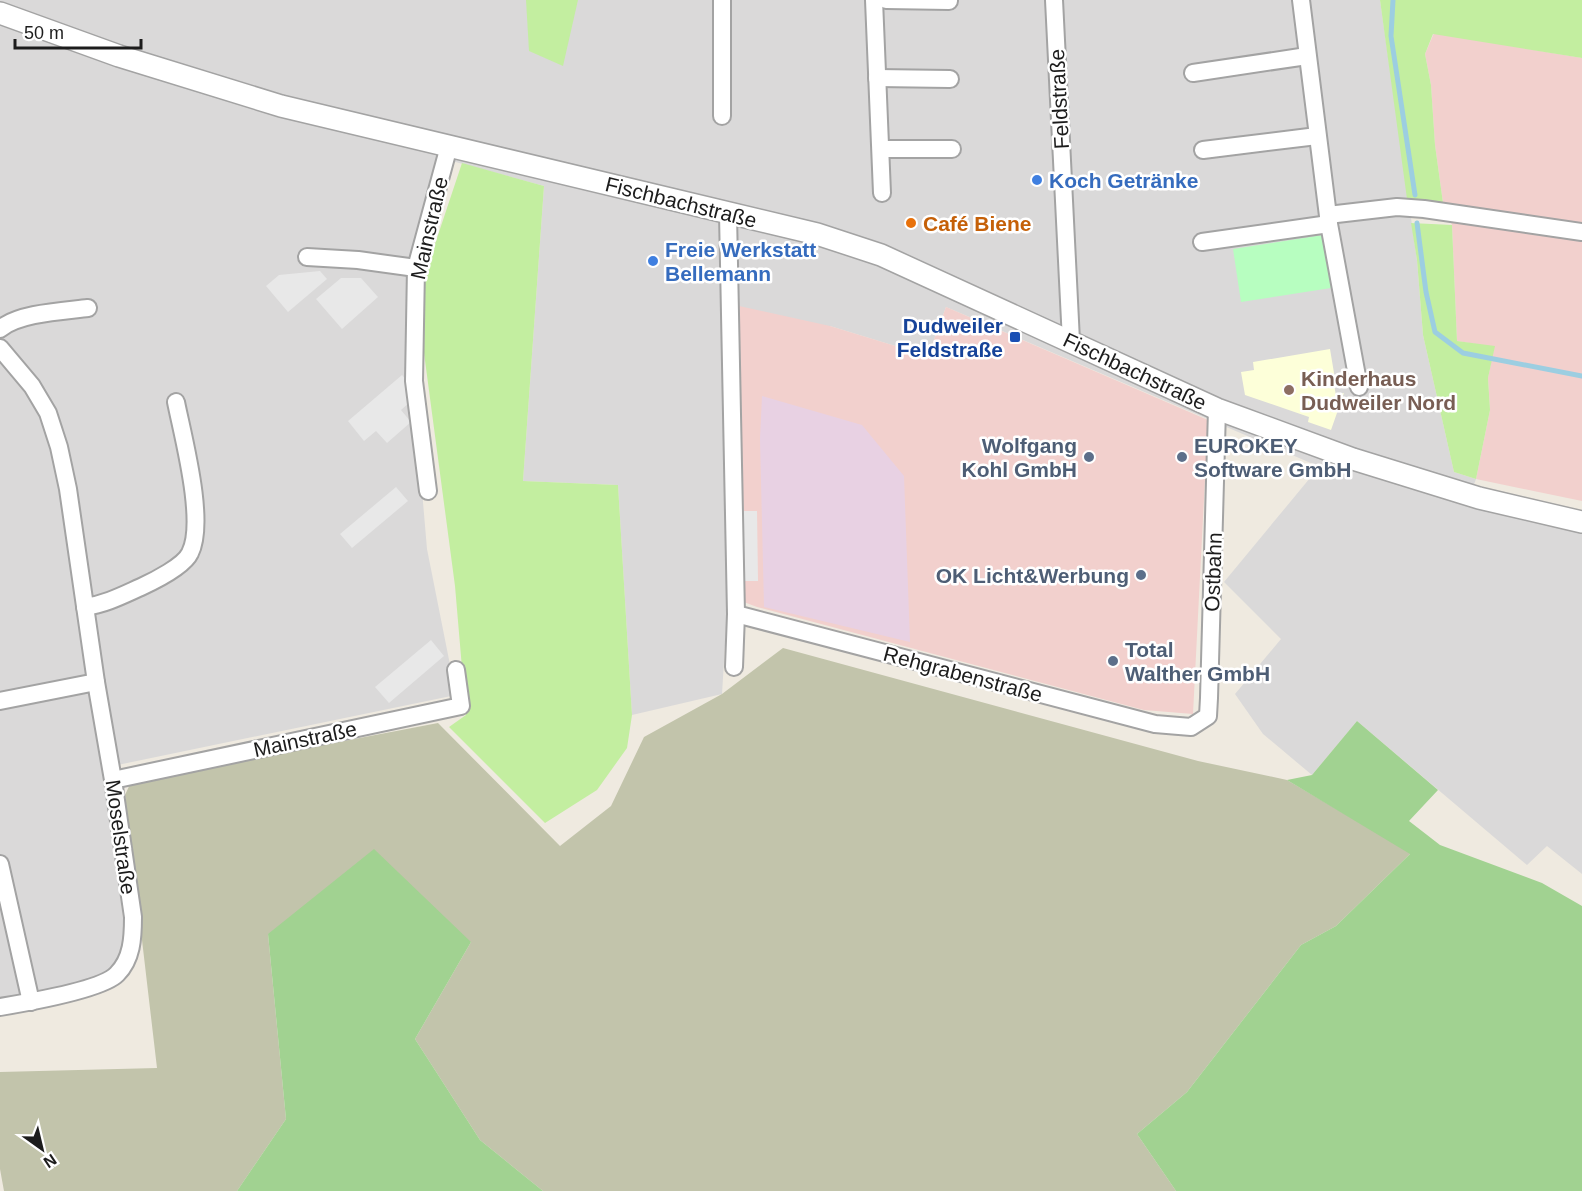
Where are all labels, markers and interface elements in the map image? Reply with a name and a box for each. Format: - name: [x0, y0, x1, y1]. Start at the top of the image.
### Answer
- scale bar: [15, 12, 141, 50]
- text: 50 m: [24, 23, 64, 43]
- street label: Feldstraße: [1045, 48, 1073, 150]
- place label: Koch Getränke: [1049, 169, 1198, 192]
- street label: Fischbachstraße: [603, 172, 759, 232]
- marker: Koch Getränke: [1030, 173, 1044, 187]
- street label: Mainstraße: [406, 174, 452, 282]
- place label: Café Biene: [923, 212, 1032, 235]
- marker: Café Biene: [904, 216, 918, 230]
- place label: Freie Werkstatt Bellemann: [665, 238, 816, 285]
- marker: Freie Werkstatt Bellemann: [646, 254, 660, 268]
- place label: Dudweiler Feldstraße: [897, 314, 1003, 361]
- street label: Fischbachstraße: [1060, 328, 1210, 414]
- marker: Dudweiler Feldstraße: [1008, 330, 1022, 344]
- place label: Kinderhaus Dudweiler Nord: [1301, 367, 1456, 414]
- marker: Kinderhaus Dudweiler Nord: [1282, 383, 1296, 397]
- place label: Wolfgang Kohl GmbH: [962, 434, 1077, 481]
- place label: EUROKEY Software GmbH: [1194, 434, 1352, 481]
- marker: Wolfgang Kohl GmbH: [1082, 450, 1096, 464]
- marker: EUROKEY Software GmbH: [1175, 450, 1189, 464]
- street label: Ostbahn: [1200, 532, 1226, 612]
- place label: OK Licht&Werbung: [936, 564, 1129, 587]
- marker: OK Licht&Werbung: [1134, 568, 1148, 582]
- place label: Total Walther GmbH: [1125, 638, 1270, 685]
- street label: Rehgrabenstraße: [881, 642, 1045, 706]
- marker: Total Walther GmbH: [1106, 654, 1120, 668]
- street label: Mainstraße: [251, 717, 359, 761]
- street label: Moselstraße: [102, 778, 140, 896]
- north arrow: [12, 1119, 72, 1179]
- text: N: [41, 1151, 60, 1171]

